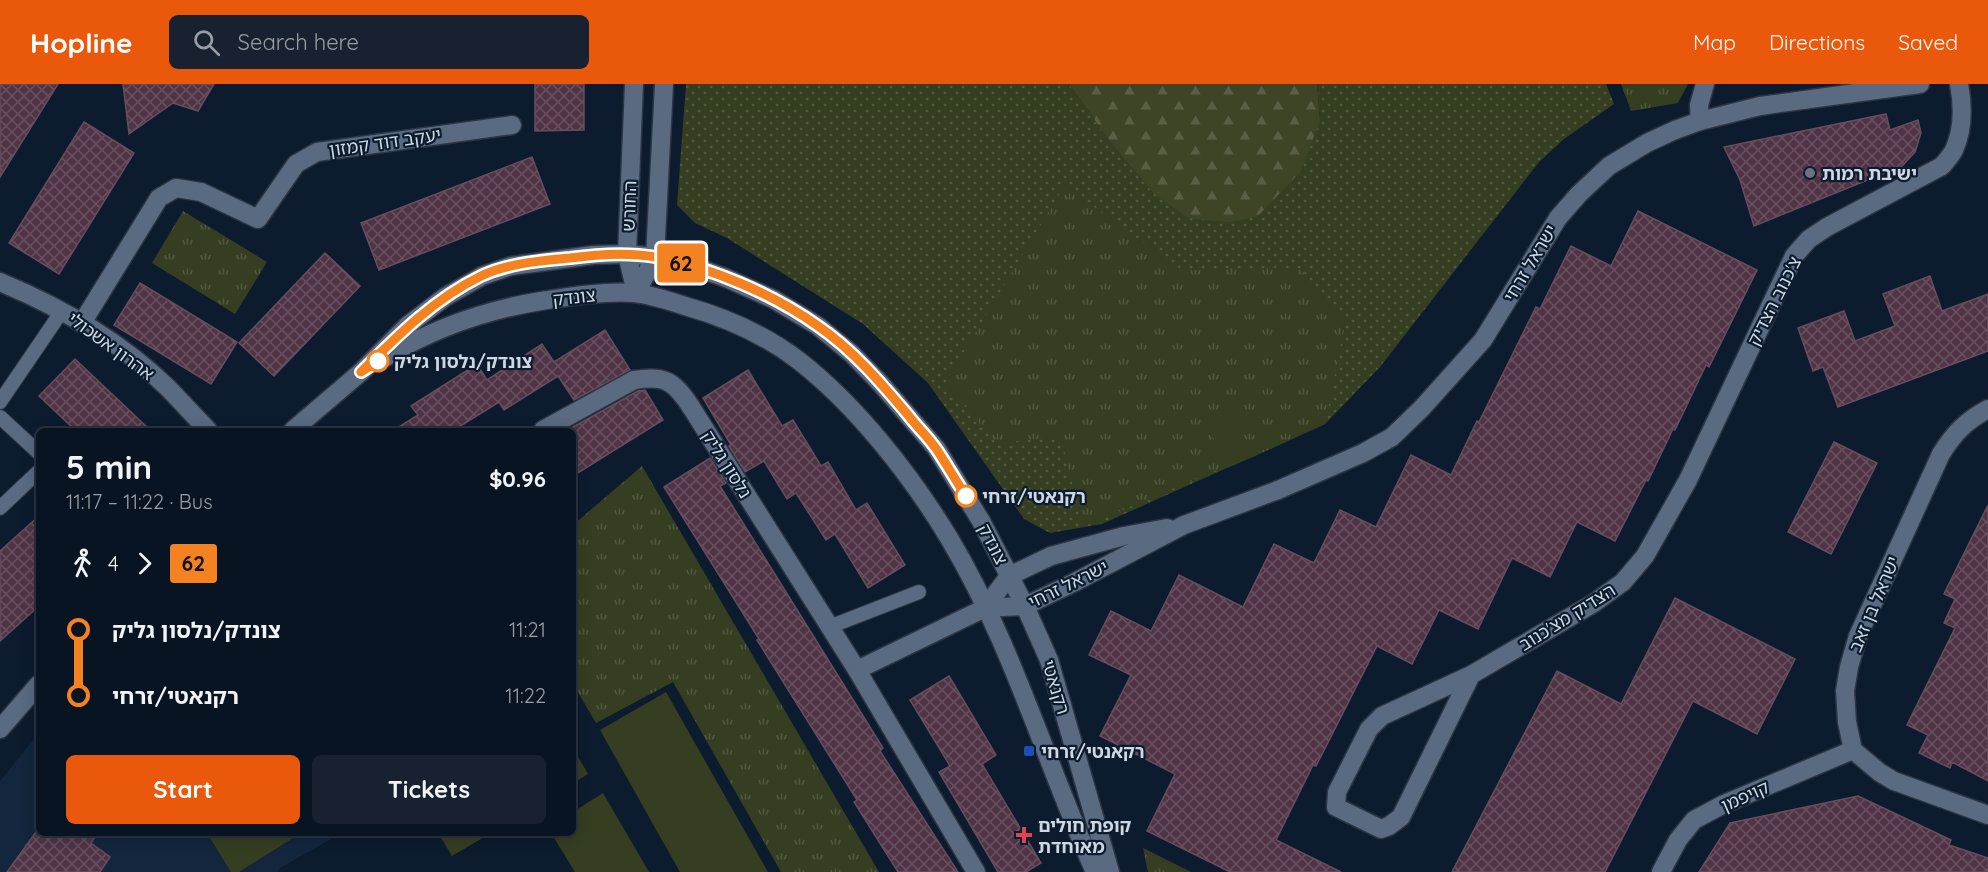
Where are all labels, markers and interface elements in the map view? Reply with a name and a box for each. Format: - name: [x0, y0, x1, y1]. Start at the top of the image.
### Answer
- search box: [169, 15, 589, 69]
- text: Hopline: [30, 25, 133, 60]
- icon: search: [190, 26, 223, 59]
- text: Search here: [238, 28, 359, 56]
- text: Map: [1693, 29, 1736, 55]
- text: Directions: [1769, 29, 1865, 55]
- text: Saved: [1898, 29, 1958, 55]
- street label: יעקב דוד קמזון: [328, 123, 442, 161]
- place label: ישיבת רמות: [1822, 162, 1917, 185]
- marker: ישיבת רמות: [1803, 166, 1817, 180]
- street label: החורש: [617, 180, 641, 232]
- street label: ישראל זרחי: [1498, 220, 1562, 306]
- line badge: 62: [654, 244, 708, 282]
- text: 62: [669, 250, 693, 276]
- street label: צ'כנוב הצדיק: [1742, 252, 1806, 350]
- street label: צונדק: [551, 283, 597, 311]
- street label: אהרון אשכולי: [63, 307, 159, 385]
- marker: צונדק/נלסון גליק: [367, 350, 389, 372]
- place label: צונדק/נלסון גליק: [394, 350, 532, 373]
- street label: נלסון גליק: [697, 426, 757, 502]
- text: 5 min: [66, 446, 152, 487]
- text: $0.96: [489, 465, 546, 493]
- marker: רקנאטי/זרחי: [955, 485, 977, 507]
- place label: רקנאטי/זרחי: [982, 485, 1086, 508]
- text: 11:17 – 11:22 · Bus: [66, 489, 213, 514]
- street label: צונדק: [973, 519, 1013, 569]
- icon: walk: [66, 547, 99, 580]
- icon: forward: [128, 547, 161, 580]
- text: 62: [182, 550, 205, 576]
- text: 4: [108, 551, 119, 576]
- street label: ישראל בן זאב: [1843, 553, 1905, 655]
- street label: ישראל זרחי: [1024, 555, 1112, 613]
- street label: הצדיק מצ'כנוב: [1515, 578, 1619, 656]
- text: צונדק/נלסון גליק: [112, 616, 281, 644]
- text: 11:21: [509, 617, 546, 642]
- street label: רקנאטי: [1037, 657, 1075, 717]
- text: רקנאטי/זרחי: [112, 682, 239, 710]
- text: 11:22: [505, 683, 546, 708]
- place label: רקאנטי/זרחי: [1041, 740, 1145, 763]
- marker: רקאנטי/זרחי: [1022, 744, 1036, 758]
- button: Start: [66, 755, 300, 824]
- button: Tickets: [312, 755, 546, 824]
- street label: קויפמן: [1717, 775, 1773, 817]
- place label: קופת חולים מאוחדת: [1038, 814, 1132, 858]
- marker: קופת חולים מאוחדת: [1015, 826, 1033, 844]

